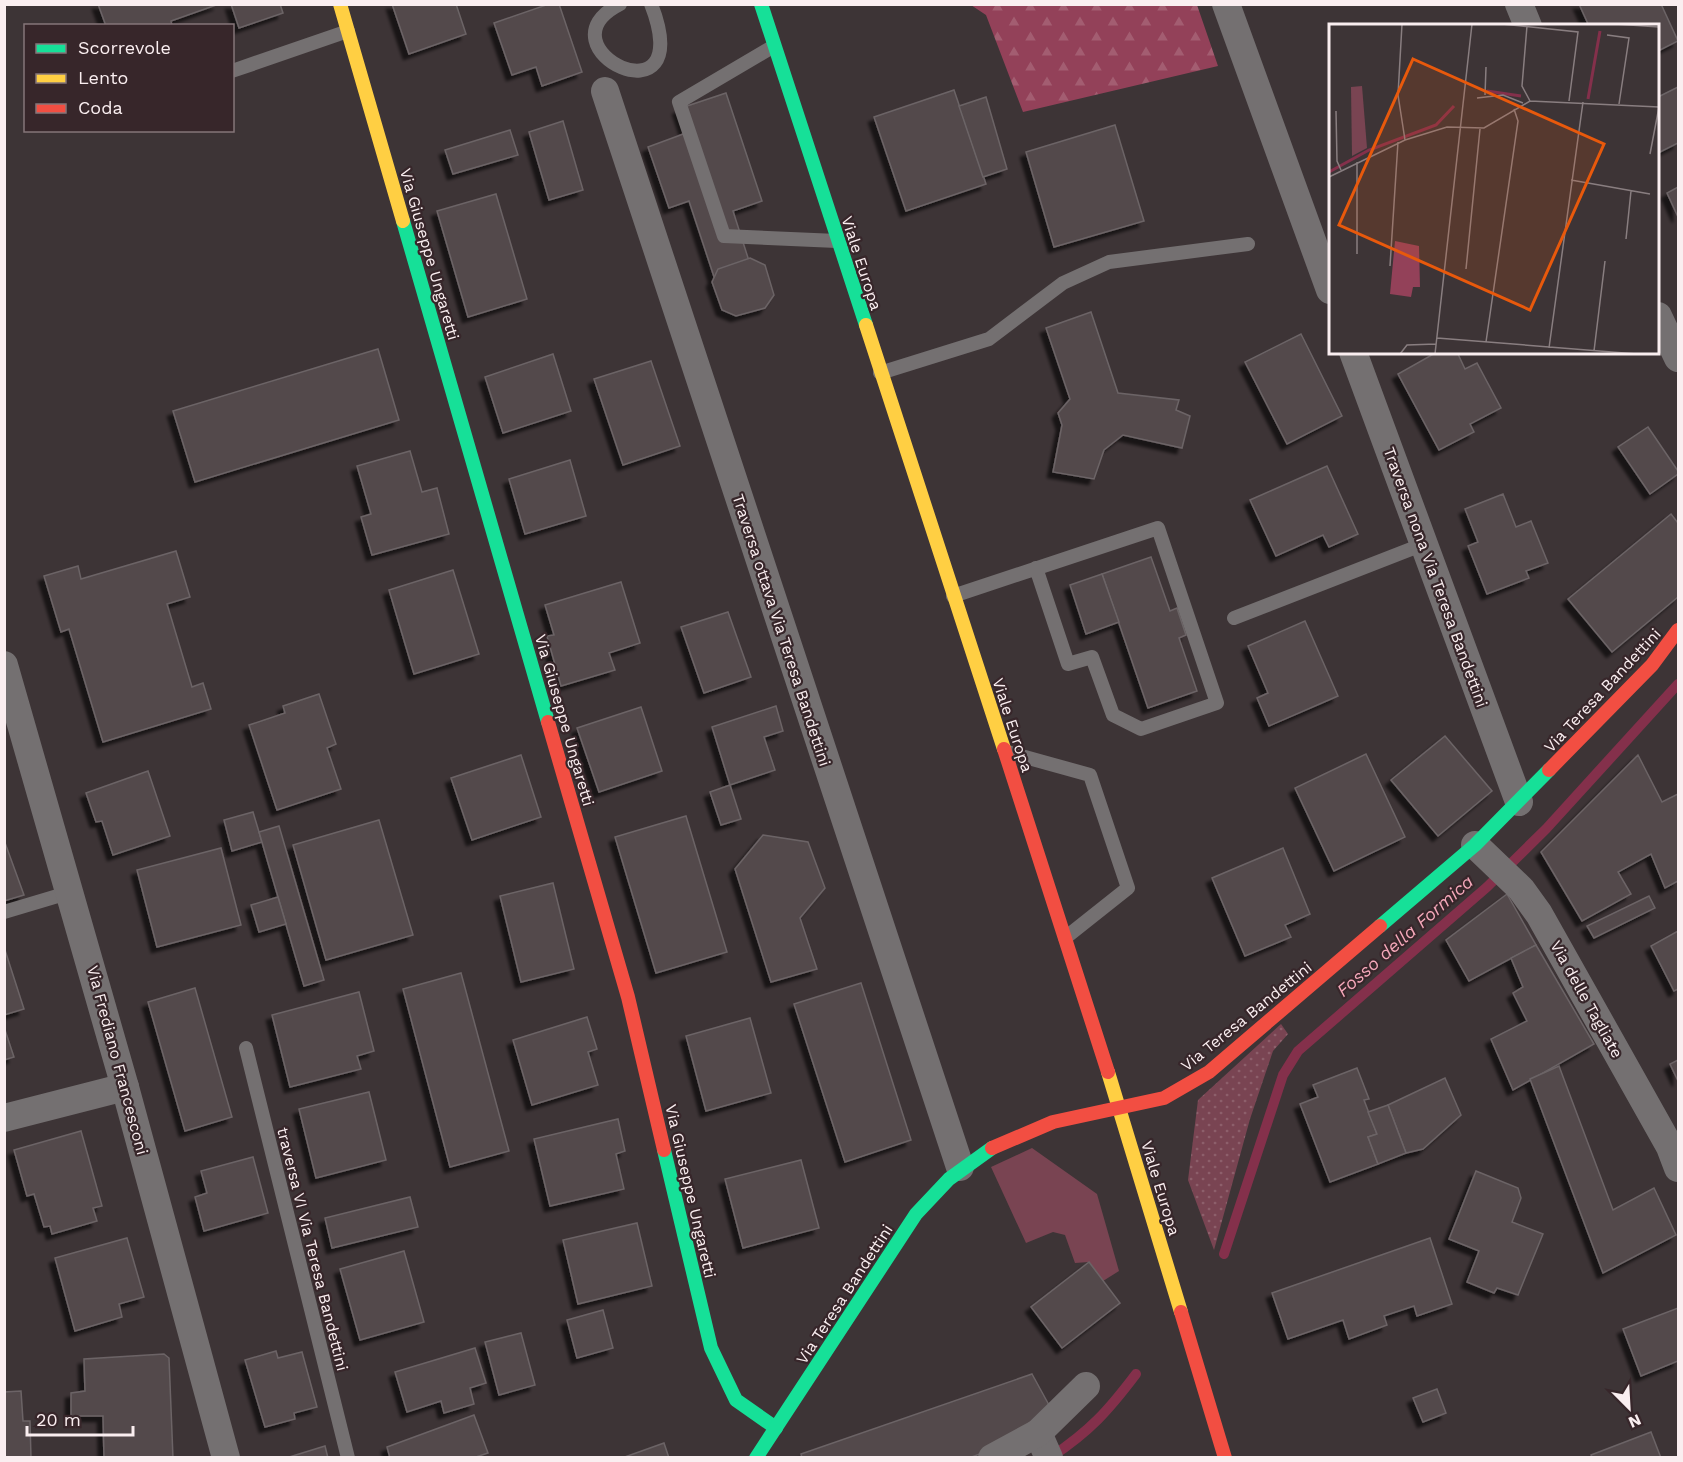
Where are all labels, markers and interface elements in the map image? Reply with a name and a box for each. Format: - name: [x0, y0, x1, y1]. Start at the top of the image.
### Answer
- legend: [24, 24, 234, 132]
- inset map: [1329, 24, 1659, 354]
- text: Scorrevole: [78, 37, 171, 58]
- text: Lento: [78, 67, 128, 88]
- text: Coda: [78, 97, 123, 118]
- street label: Via Giuseppe Ungaretti: [396, 166, 463, 342]
- street label: Viale Europa: [837, 214, 886, 313]
- street label: Traversa nona Via Teresa Bandettini: [1379, 444, 1492, 710]
- street label: Traversa ottava Via Teresa Bandettini: [728, 492, 835, 769]
- street label: Via Teresa Bandettini: [1540, 624, 1665, 756]
- street label: Via Giuseppe Ungaretti: [531, 632, 598, 808]
- street label: Viale Europa: [988, 676, 1037, 775]
- water label: Fosso della Formica: [1332, 871, 1477, 1001]
- street label: Via delle Tagliate: [1546, 937, 1627, 1061]
- street label: Via Teresa Bandettini: [1177, 958, 1316, 1075]
- street label: Via Frediano Francesconi: [83, 963, 152, 1157]
- street label: Via Giuseppe Ungaretti: [661, 1102, 720, 1280]
- street label: traversa VI Via Teresa Bandettini: [273, 1125, 352, 1373]
- street label: Viale Europa: [1137, 1138, 1184, 1238]
- street label: Via Teresa Bandettini: [792, 1221, 897, 1368]
- north arrow: [1599, 1378, 1659, 1438]
- scale bar: [27, 1399, 134, 1437]
- text: 20 m: [36, 1409, 81, 1430]
- text: N: [1626, 1410, 1644, 1432]

